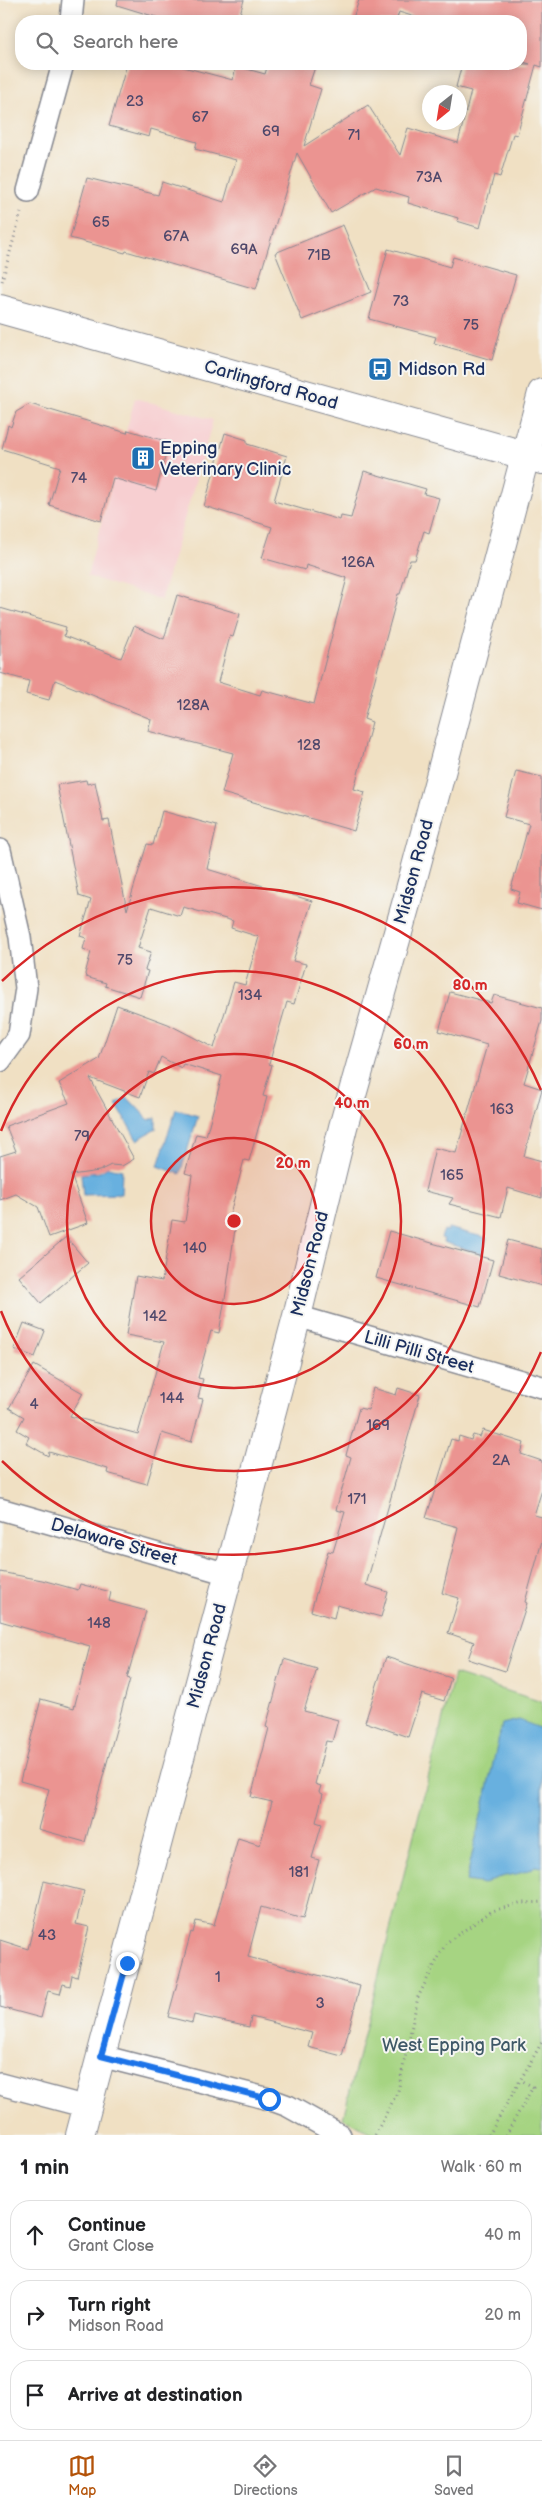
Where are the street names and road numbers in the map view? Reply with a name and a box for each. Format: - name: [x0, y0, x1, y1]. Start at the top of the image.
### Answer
- street label: Carlingford Road: [202, 356, 340, 414]
- street label: Midson Road: [390, 817, 438, 927]
- street label: Midson Road: [287, 1209, 333, 1319]
- street label: Lilli Pilli Street: [362, 1326, 477, 1378]
- street label: Delaware Street: [48, 1514, 180, 1570]
- street label: Midson Road: [183, 1601, 231, 1711]

